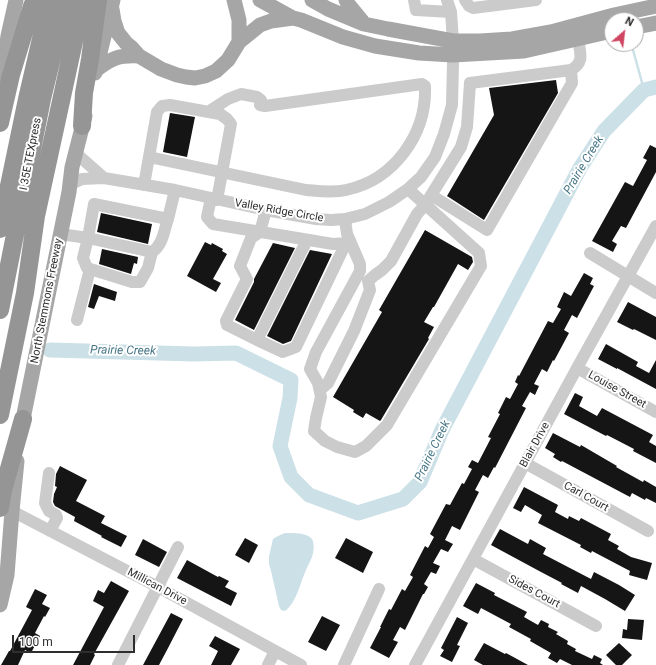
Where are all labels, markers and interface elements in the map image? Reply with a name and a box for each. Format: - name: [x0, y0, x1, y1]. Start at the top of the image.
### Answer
- north arrow: [604, 12, 644, 52]
- text: N: [623, 14, 636, 29]
- street label: I 35E TEXpress: [17, 117, 45, 191]
- water label: Prairie Creek: [561, 133, 607, 197]
- street label: Valley Ridge Circle: [234, 197, 324, 225]
- street label: North Stemmons Freeway: [28, 237, 66, 365]
- water label: Prairie Creek: [90, 343, 156, 359]
- street label: Louise Street: [586, 369, 648, 411]
- water label: Prairie Creek: [412, 418, 454, 484]
- street label: Blair Drive: [517, 420, 553, 470]
- street label: Carl Court: [561, 479, 611, 515]
- street label: Millican Drive: [125, 566, 189, 608]
- street label: Sides Court: [506, 573, 562, 611]
- scale bar: [14, 627, 137, 653]
- text: 100 m: [19, 635, 53, 649]

